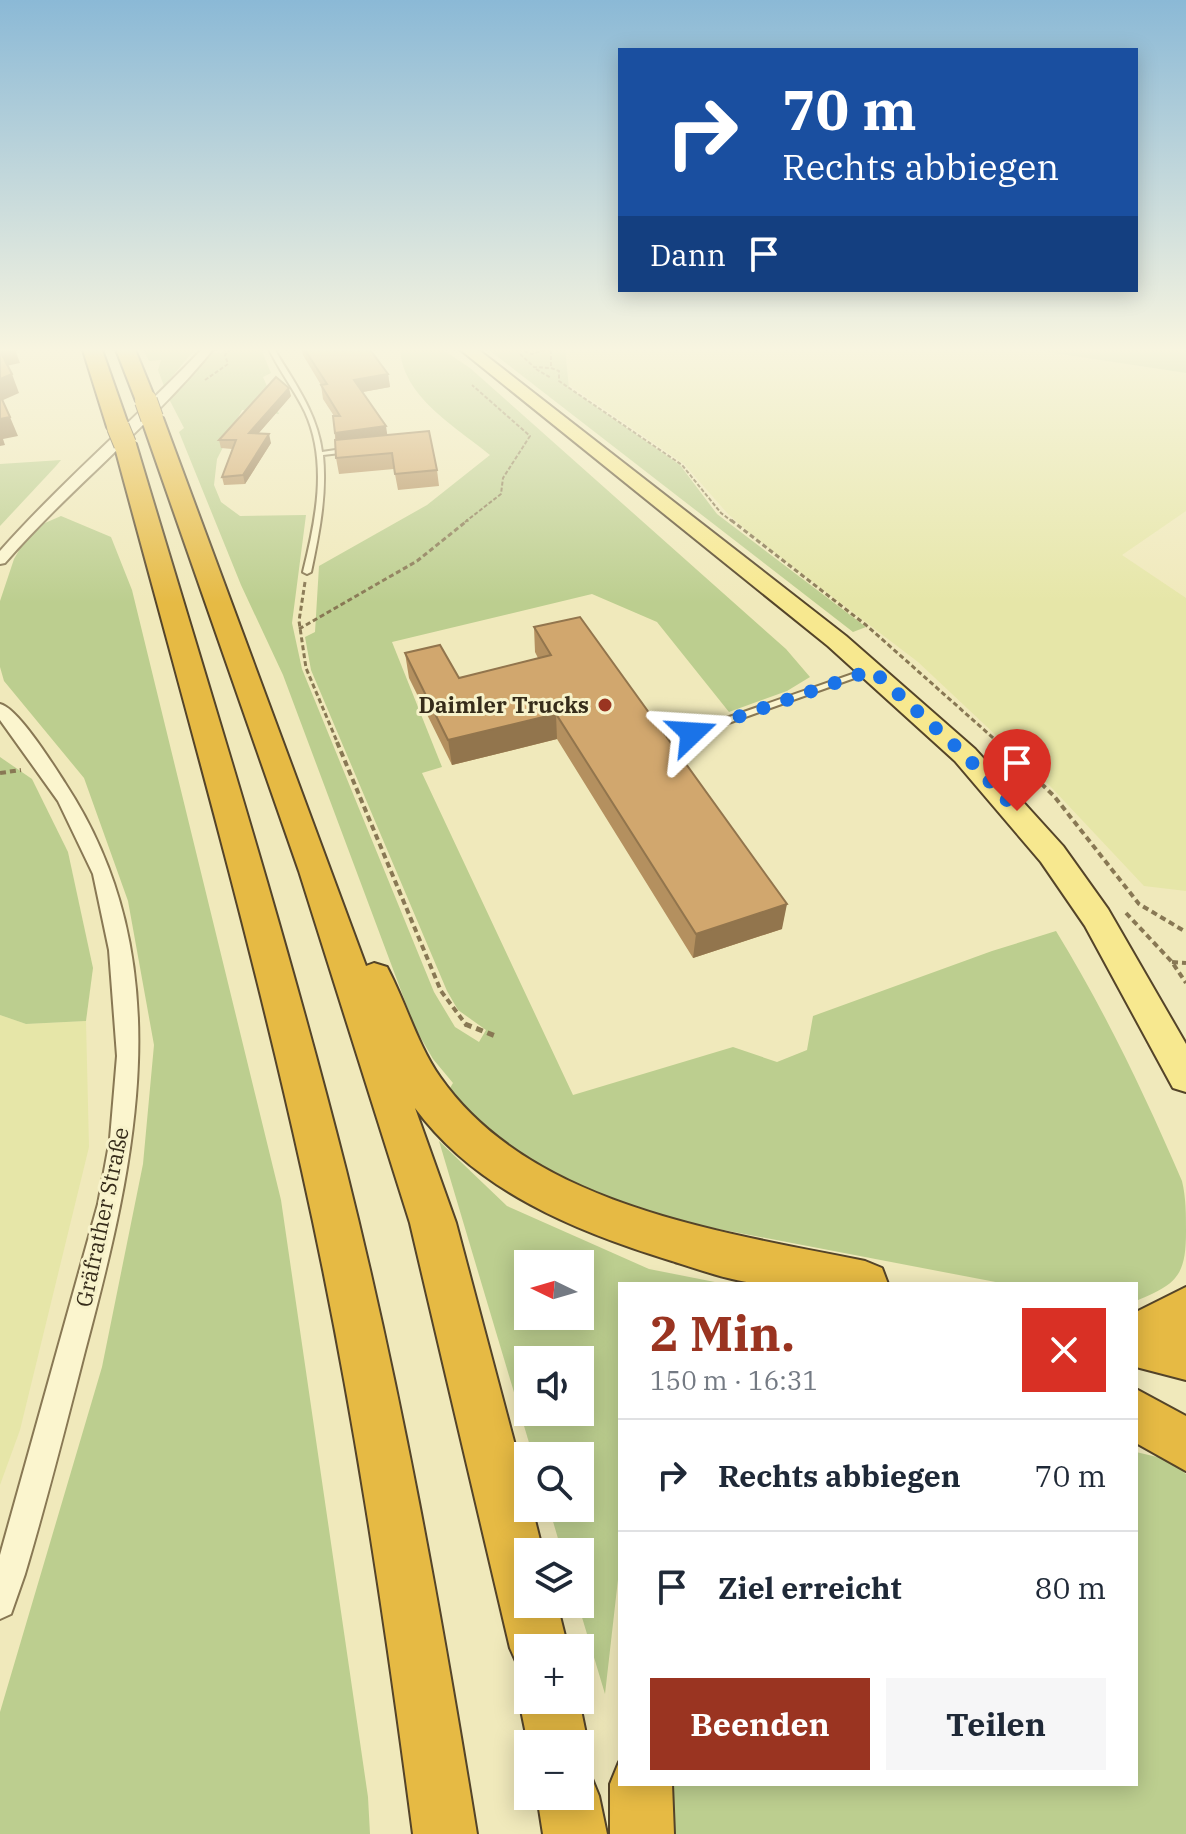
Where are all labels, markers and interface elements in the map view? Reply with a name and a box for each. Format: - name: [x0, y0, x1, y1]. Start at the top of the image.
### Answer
- text: 70 m: [782, 73, 917, 145]
- icon: right: [650, 80, 754, 184]
- text: Rechts abbiegen: [782, 143, 1059, 190]
- icon: arrive: [742, 232, 786, 276]
- text: Dann: [650, 235, 726, 274]
- place label: Daimler Trucks: [418, 690, 589, 719]
- position arrow: [650, 691, 734, 775]
- marker: Daimler Trucks: [596, 696, 614, 714]
- pin: [983, 729, 1051, 811]
- icon: arrive: [995, 741, 1039, 785]
- street label: Gräfrather Straße: [68, 1124, 135, 1309]
- north arrow: [514, 1250, 594, 1330]
- map controls: [514, 1250, 594, 1810]
- text: 2 Min.: [650, 1302, 795, 1364]
- button: close: [1022, 1308, 1106, 1392]
- button: sound: [514, 1346, 594, 1426]
- text: 150 m · 16:31: [650, 1363, 818, 1397]
- button: search: [514, 1442, 594, 1522]
- icon: right: [650, 1453, 694, 1497]
- text: Rechts abbiegen: [718, 1456, 961, 1495]
- text: 70 m: [1034, 1456, 1106, 1495]
- button: layers: [514, 1538, 594, 1618]
- icon: arrive: [650, 1565, 694, 1609]
- text: Ziel erreicht: [718, 1568, 902, 1607]
- text: 80 m: [1034, 1568, 1106, 1607]
- button: +: [514, 1634, 594, 1714]
- button: Beenden: [650, 1678, 870, 1770]
- button: Teilen: [886, 1678, 1106, 1770]
- button: −: [514, 1730, 594, 1810]

